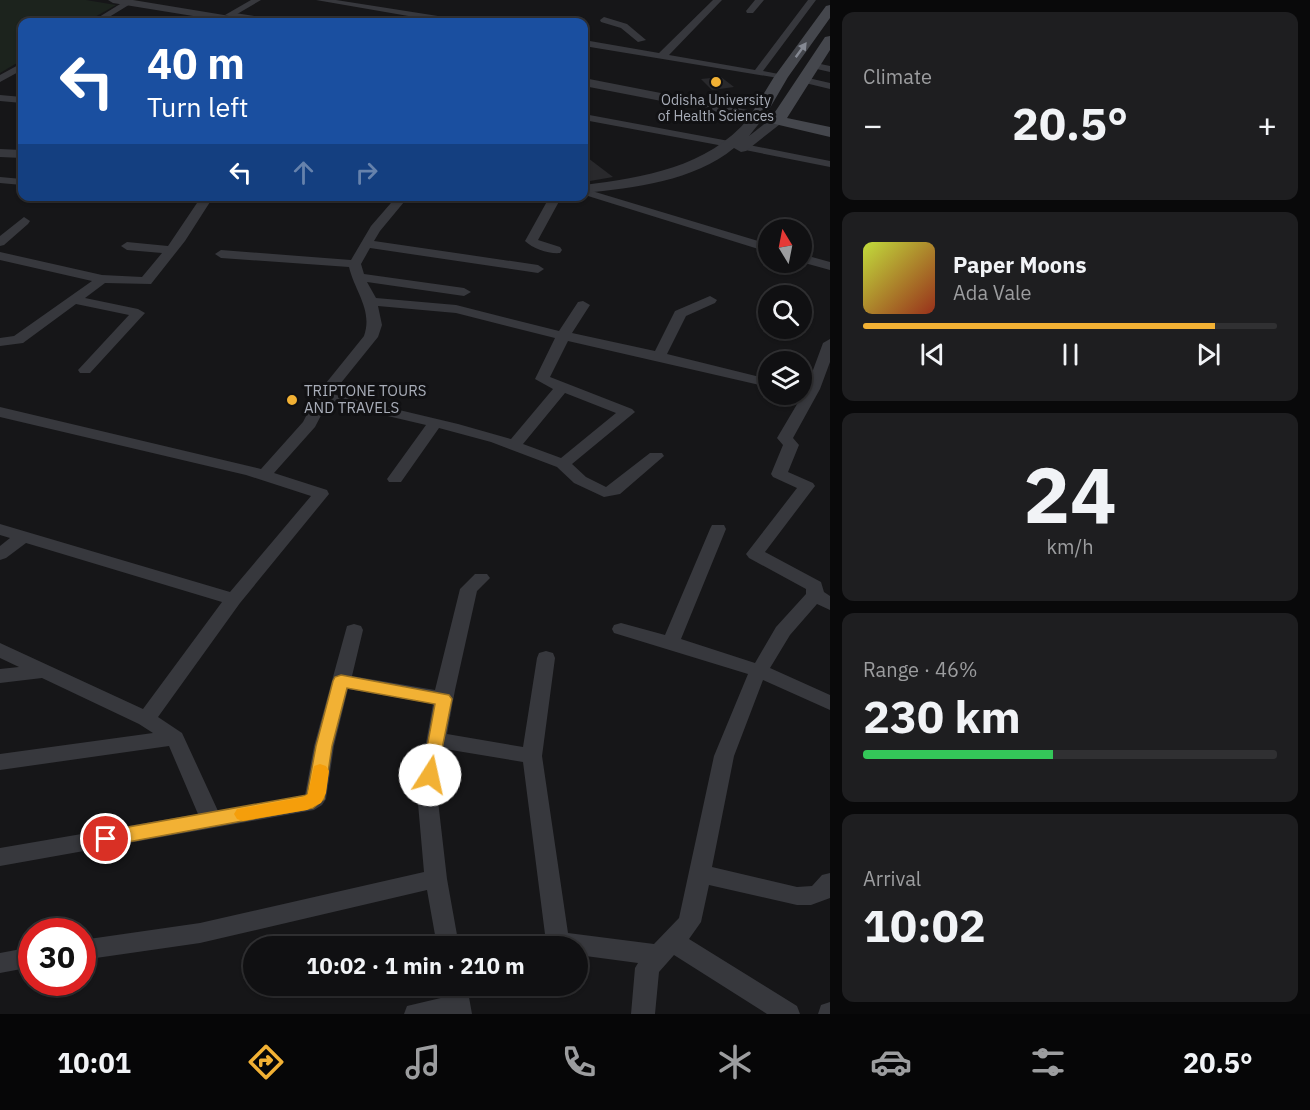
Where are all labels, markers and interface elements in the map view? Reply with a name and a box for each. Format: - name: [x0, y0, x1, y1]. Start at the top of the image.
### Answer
- text: 40 m: [147, 36, 245, 91]
- icon: left: [48, 42, 126, 120]
- one-way arrow: [794, 42, 806, 57]
- text: Climate: [863, 63, 932, 90]
- marker: Odisha University of Health Sciences: [709, 75, 723, 89]
- text: Turn left: [147, 89, 248, 124]
- place label: Odisha University of Health Sciences: [658, 91, 774, 125]
- text: 20.5°: [1012, 94, 1128, 152]
- text: −: [863, 103, 883, 146]
- text: +: [1257, 103, 1277, 146]
- icon: left: [224, 156, 257, 189]
- icon: ahead: [287, 156, 320, 189]
- icon: right: [350, 156, 383, 189]
- north arrow: [758, 219, 812, 273]
- map controls: [758, 219, 812, 405]
- text: Paper Moons: [953, 250, 1086, 279]
- text: Ada Vale: [953, 279, 1032, 306]
- button: search: [758, 285, 812, 339]
- icon: previous: [916, 338, 949, 371]
- icon: pause: [1054, 338, 1087, 371]
- icon: next: [1192, 338, 1225, 371]
- button: layers: [758, 351, 812, 405]
- place label: TRIPTONE TOURS AND TRAVELS: [304, 381, 426, 417]
- marker: TRIPTONE TOURS AND TRAVELS: [285, 393, 299, 407]
- text: 24: [1023, 443, 1117, 544]
- text: km/h: [1046, 533, 1094, 560]
- text: Range · 46%: [863, 656, 978, 683]
- text: 230 km: [863, 687, 1021, 745]
- position arrow: [398, 743, 462, 807]
- pin: [80, 813, 131, 864]
- icon: arrive: [89, 822, 122, 855]
- text: Arrival: [863, 865, 921, 892]
- text: 10:02: [863, 896, 986, 954]
- speed limit sign: 30: [18, 918, 96, 996]
- text: 10:02 · 1 min · 210 m: [306, 951, 525, 980]
- icon: directions: [245, 1041, 287, 1083]
- icon: music: [402, 1041, 444, 1083]
- icon: phone: [558, 1041, 600, 1083]
- icon: climate: [714, 1041, 756, 1083]
- icon: car: [870, 1041, 912, 1083]
- icon: filters: [1027, 1041, 1069, 1083]
- text: 10:01: [57, 1045, 131, 1080]
- text: 20.5°: [1183, 1045, 1253, 1080]

